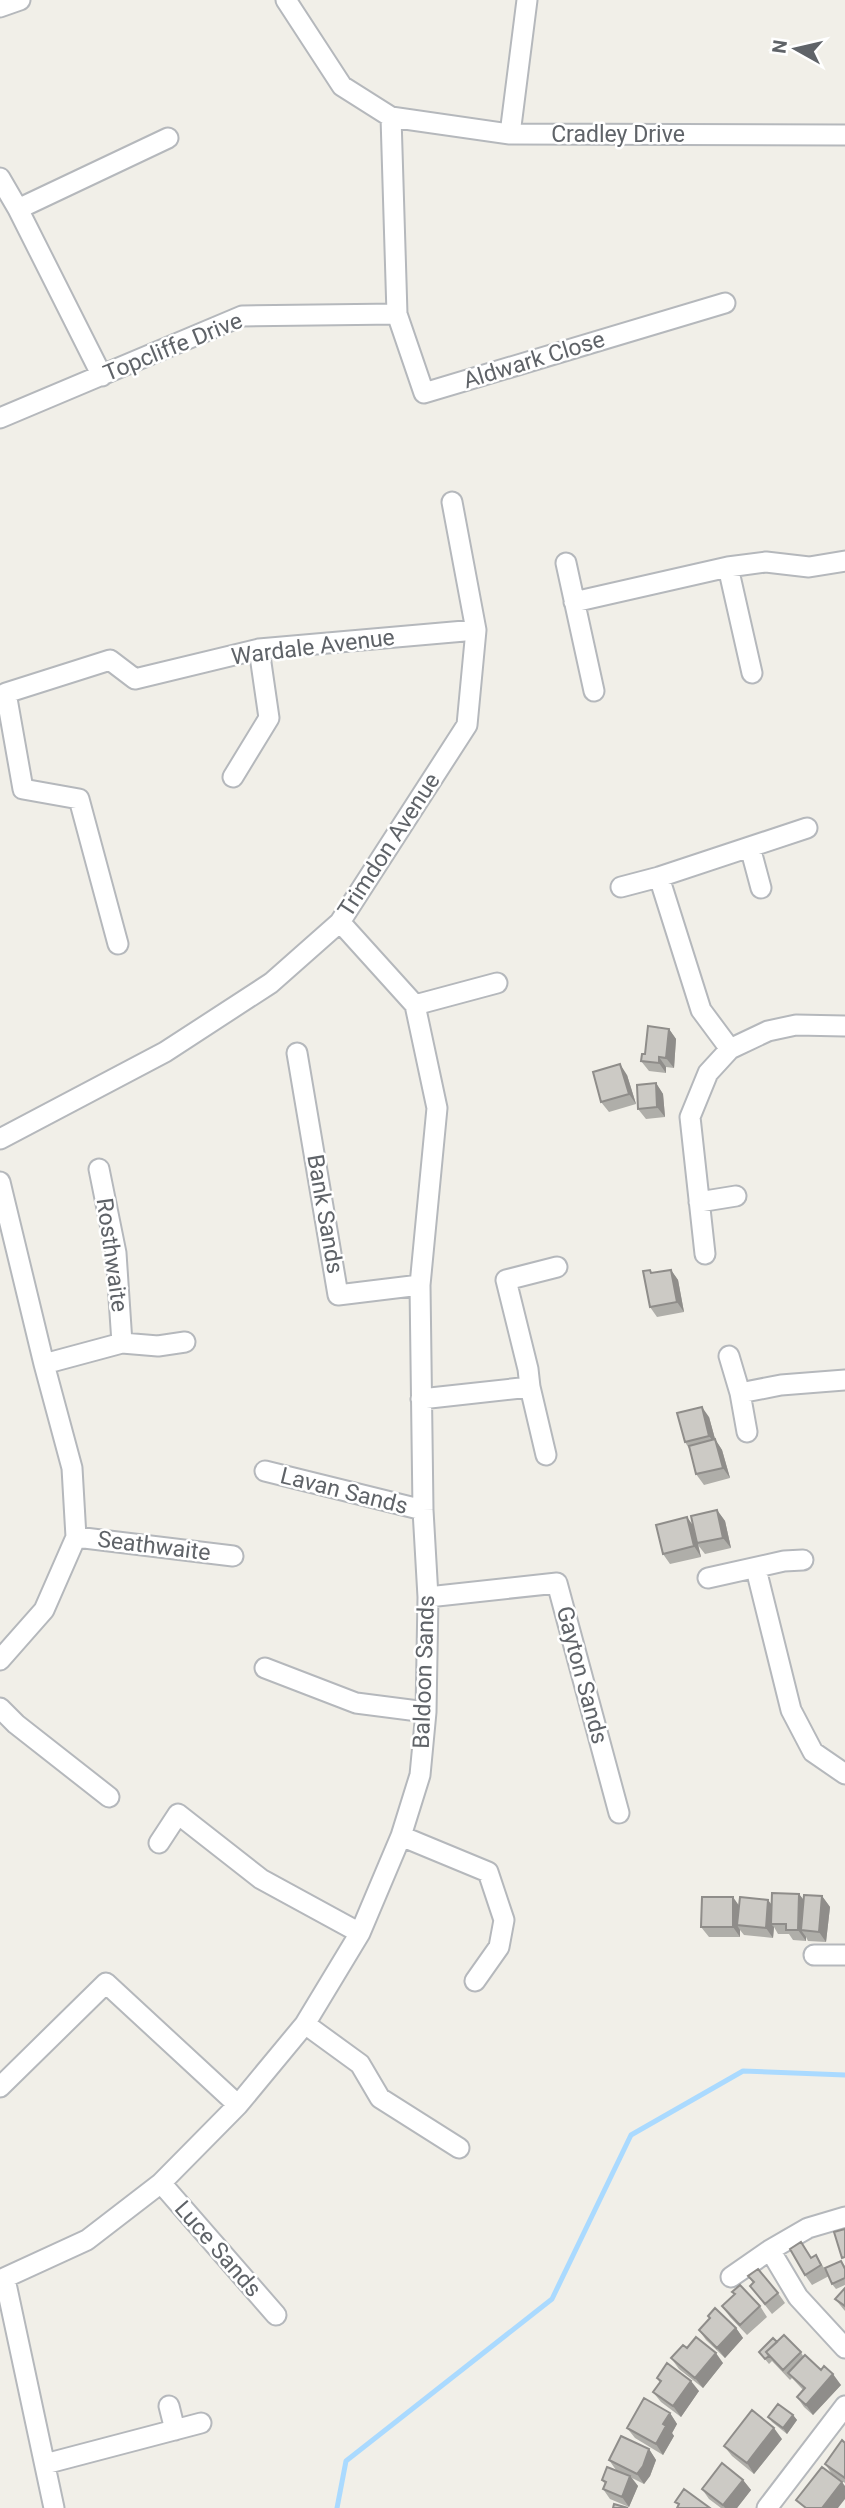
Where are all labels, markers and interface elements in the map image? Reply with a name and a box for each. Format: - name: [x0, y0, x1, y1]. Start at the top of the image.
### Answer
- north arrow: [761, 14, 831, 84]
- text: N: [767, 38, 792, 55]
- street label: Cradley Drive: [551, 121, 685, 148]
- street label: Topcliffe Drive: [100, 307, 246, 387]
- street label: Aldwark Close: [460, 326, 608, 394]
- street label: Wardale Avenue: [230, 624, 396, 670]
- street label: Trimdon Avenue: [332, 768, 446, 922]
- street label: Bank Sands: [301, 1152, 349, 1276]
- street label: Rosthwaite: [91, 1196, 133, 1314]
- street label: Lavan Sands: [277, 1462, 411, 1520]
- street label: Seathwaite: [96, 1526, 212, 1566]
- street label: Baldoon Sands: [408, 1595, 440, 1749]
- street label: Gayton Sands: [551, 1603, 613, 1747]
- street label: Luce Sands: [169, 2196, 267, 2302]

